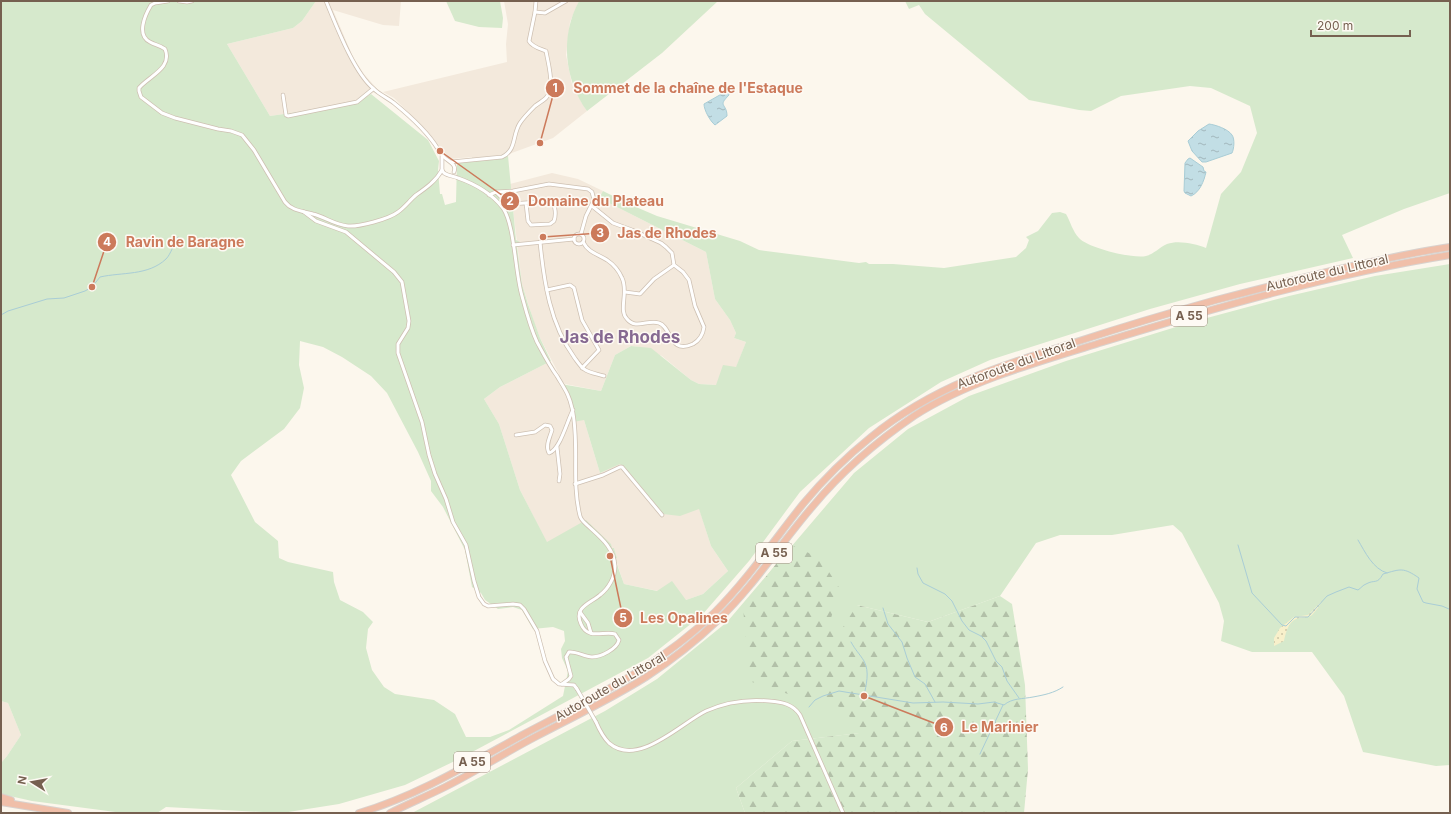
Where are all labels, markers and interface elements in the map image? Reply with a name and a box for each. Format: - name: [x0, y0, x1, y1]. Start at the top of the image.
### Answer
- scale bar: [1311, 12, 1410, 38]
- text: 200 m: [1317, 18, 1353, 33]
- callout: Sommet de la chaîne de l'Estaque: [545, 75, 810, 101]
- text: Sommet de la chaîne de l'Estaque: [573, 79, 803, 96]
- text: 1: [552, 80, 558, 95]
- callout: Domaine du Plateau: [500, 188, 672, 214]
- text: Domaine du Plateau: [528, 192, 664, 209]
- text: 2: [506, 193, 514, 208]
- callout: Jas de Rhodes: [590, 220, 725, 246]
- text: Jas de Rhodes: [617, 224, 717, 241]
- text: 3: [596, 225, 604, 240]
- callout: Ravin de Baragne: [97, 229, 252, 255]
- text: Ravin de Baragne: [126, 233, 244, 250]
- text: 4: [103, 234, 111, 249]
- street label: Autoroute du Littoral: [1264, 250, 1390, 294]
- road number: A 55: [1171, 306, 1207, 326]
- district label: Jas de Rhodes: [560, 327, 680, 347]
- street label: Autoroute du Littoral: [954, 334, 1078, 392]
- road number: A 55: [756, 543, 792, 563]
- callout: Les Opalines: [613, 605, 736, 631]
- text: Les Opalines: [640, 609, 728, 626]
- text: 5: [619, 610, 627, 625]
- street label: Autoroute du Littoral: [552, 648, 668, 724]
- callout: Le Marinier: [934, 714, 1047, 740]
- text: Le Marinier: [962, 718, 1039, 735]
- text: 6: [940, 720, 948, 735]
- road number: A 55: [454, 752, 490, 772]
- north arrow: [12, 762, 52, 802]
- text: N: [15, 775, 30, 786]

